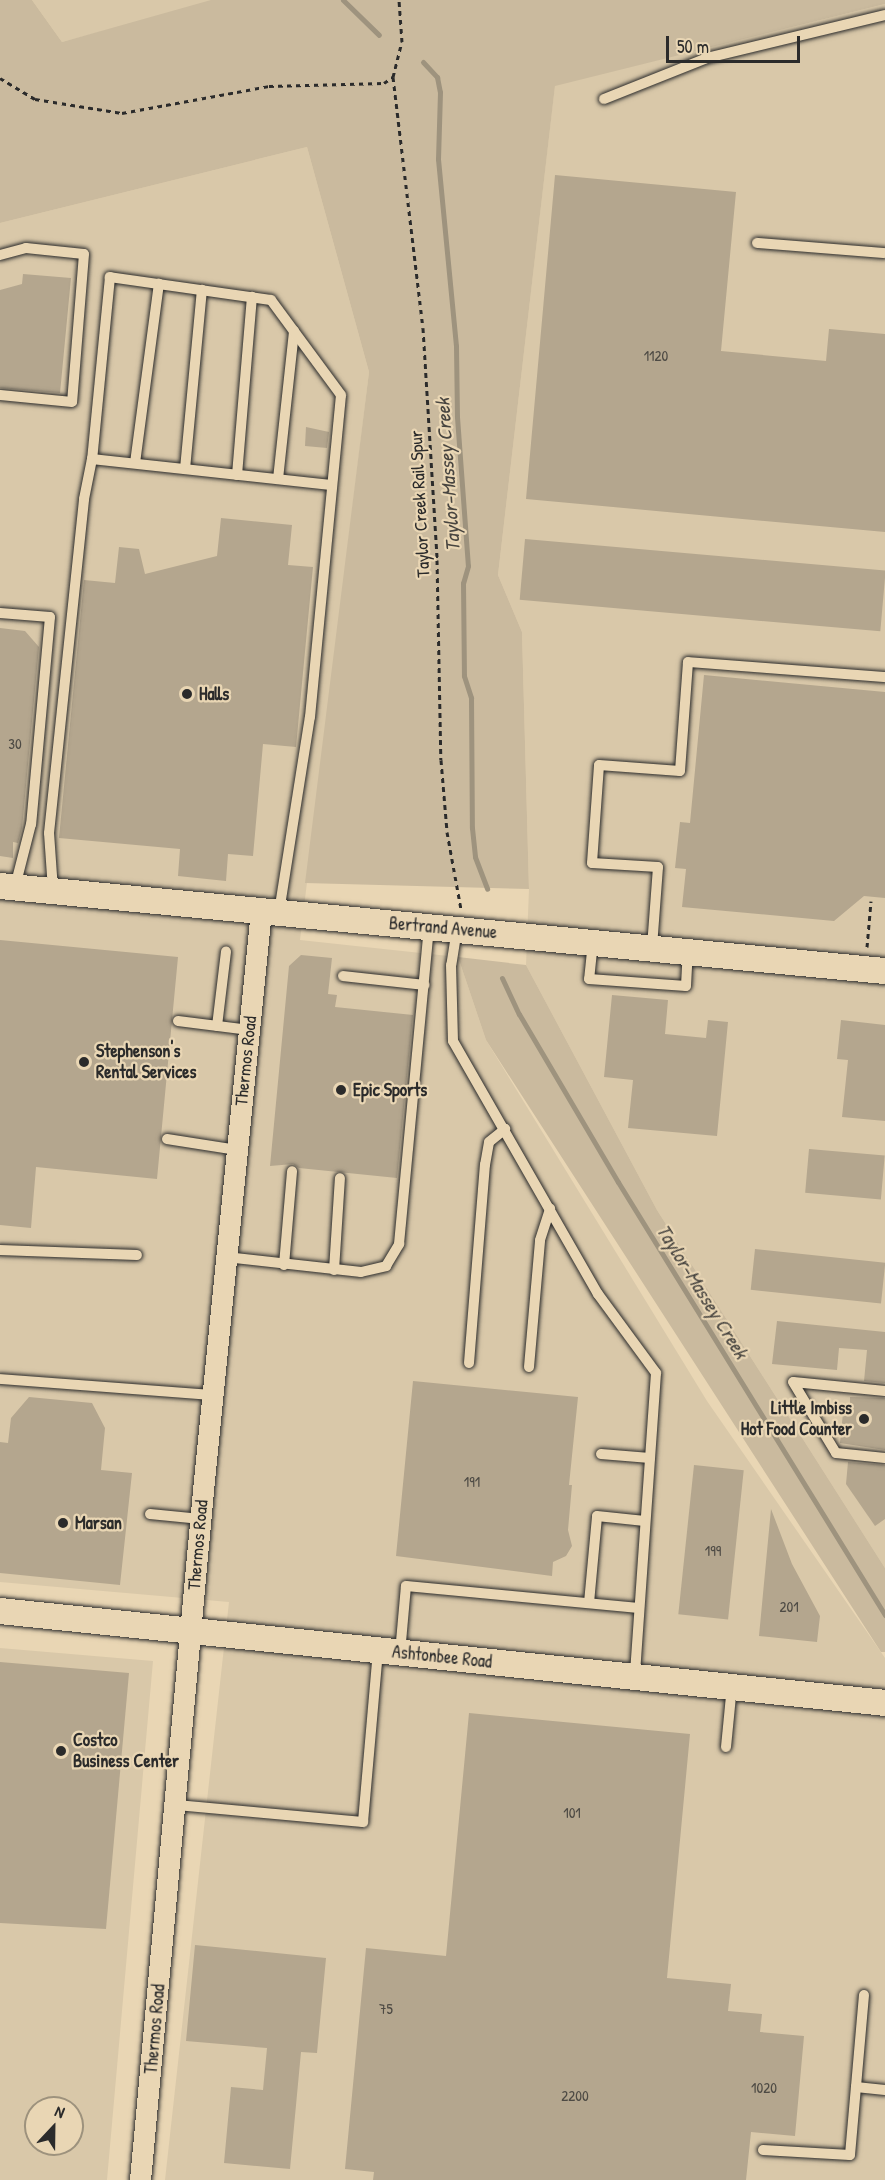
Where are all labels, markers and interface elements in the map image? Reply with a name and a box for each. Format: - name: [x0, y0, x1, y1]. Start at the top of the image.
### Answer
- scale bar: [669, 24, 802, 62]
- text: 50 m: [677, 34, 709, 59]
- house number: 1120: [644, 347, 668, 365]
- water label: Taylor-Massey Creek: [430, 397, 464, 553]
- street label: Taylor Creek Rail Spur: [405, 430, 435, 578]
- place label: Halls: [199, 683, 229, 705]
- marker: Halls: [180, 687, 194, 701]
- house number: 30: [8, 735, 22, 753]
- street label: Bertrand Avenue: [388, 913, 498, 943]
- street label: Thermos Road: [231, 1015, 261, 1107]
- place label: Stephenson's Rental Services: [96, 1041, 196, 1084]
- marker: Stephenson's Rental Services: [77, 1055, 91, 1069]
- place label: Epic Sports: [353, 1079, 427, 1101]
- marker: Epic Sports: [334, 1083, 348, 1097]
- water label: Taylor-Massey Creek: [652, 1219, 754, 1363]
- place label: Little Imbiss Hot Food Counter: [741, 1398, 852, 1440]
- marker: Little Imbiss Hot Food Counter: [857, 1412, 871, 1426]
- house number: 191: [464, 1473, 480, 1491]
- street label: Thermos Road: [183, 1499, 213, 1591]
- place label: Marsan: [75, 1512, 122, 1534]
- marker: Marsan: [56, 1516, 70, 1530]
- house number: 199: [705, 1542, 721, 1560]
- house number: 201: [779, 1598, 799, 1616]
- street label: Ashtonbee Road: [391, 1641, 493, 1673]
- place label: Costco Business Center: [73, 1730, 179, 1772]
- marker: Costco Business Center: [54, 1744, 68, 1758]
- house number: 101: [563, 1804, 581, 1822]
- street label: Thermos Road: [140, 1983, 170, 2075]
- house number: 75: [379, 2000, 393, 2018]
- house number: 1020: [751, 2079, 777, 2097]
- house number: 2200: [561, 2087, 589, 2105]
- north arrow: [24, 2096, 84, 2156]
- text: N: [52, 2099, 68, 2123]

